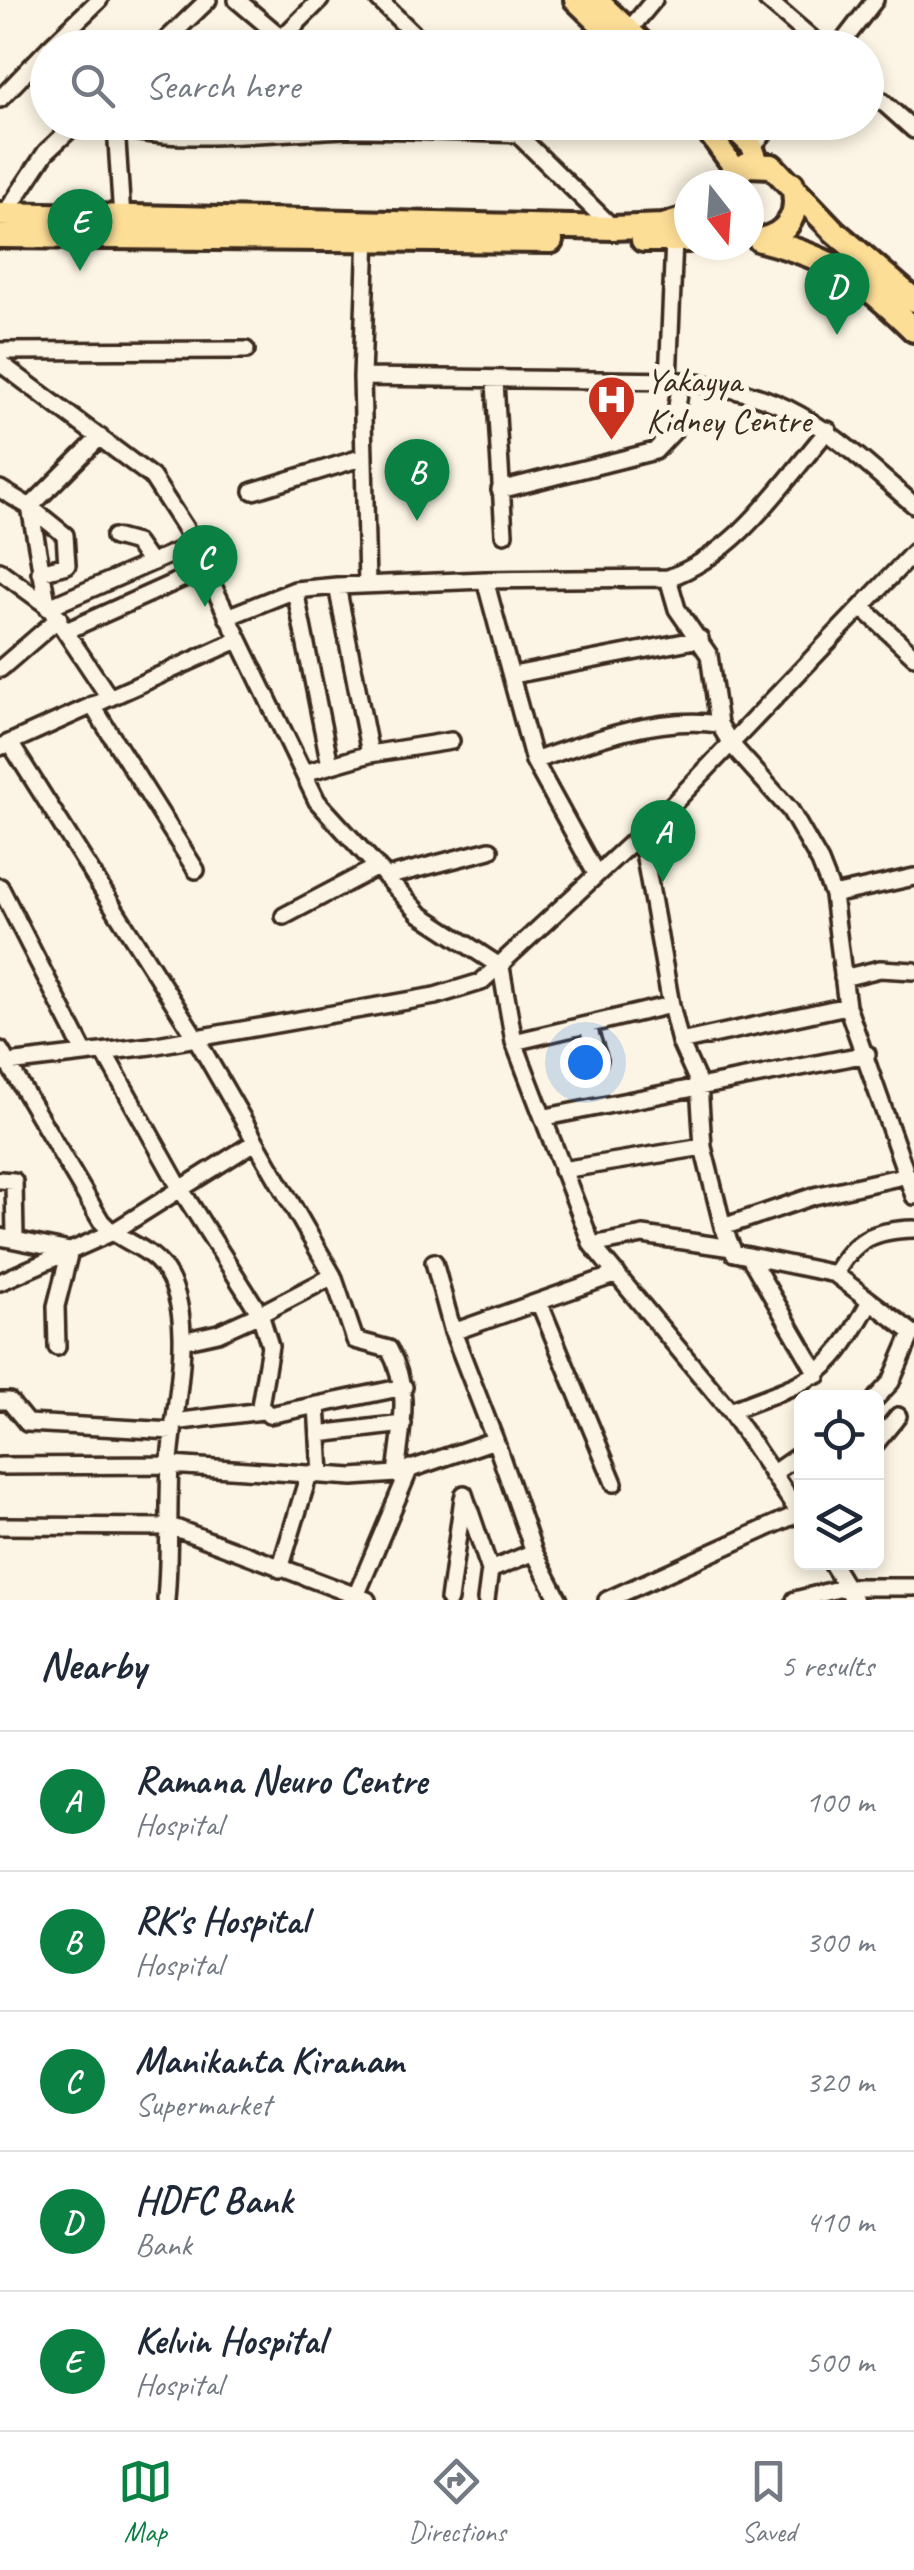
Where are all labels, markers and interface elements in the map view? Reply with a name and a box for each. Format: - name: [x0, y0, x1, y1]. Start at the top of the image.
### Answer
- search box: [30, 30, 884, 140]
- icon: search: [65, 58, 120, 113]
- text: Search here: [145, 62, 300, 109]
- north arrow: [674, 170, 764, 260]
- pin: E: [48, 188, 112, 271]
- pin: D: [804, 252, 870, 335]
- place label: Yakayya Kidney Centre: [646, 358, 813, 443]
- hospital icon: Yakayya Kidney Centre: [585, 374, 637, 442]
- pin: B: [384, 438, 450, 521]
- pin: C: [172, 524, 238, 607]
- pin: A: [630, 800, 696, 882]
- your location: [560, 1037, 611, 1088]
- map controls: [794, 1390, 884, 1570]
- button: locate: [794, 1390, 884, 1480]
- button: layers: [794, 1480, 884, 1570]
- text: Nearby: [40, 1639, 146, 1692]
- text: 5 results: [780, 1645, 874, 1686]
- text: Ramana Neuro Centre: [135, 1757, 427, 1804]
- text: A: [64, 1781, 81, 1822]
- text: 100 m: [805, 1781, 874, 1822]
- text: Hospital: [135, 1804, 222, 1845]
- text: RK's Hospital: [135, 1897, 308, 1944]
- text: B: [64, 1921, 81, 1962]
- text: 300 m: [805, 1921, 874, 1962]
- text: Hospital: [135, 1944, 222, 1985]
- text: Manikanta Kiranam: [135, 2037, 403, 2084]
- text: C: [65, 2061, 80, 2102]
- text: 320 m: [805, 2061, 874, 2102]
- text: Supermarket: [135, 2084, 271, 2125]
- text: HDFC Bank: [135, 2177, 292, 2224]
- text: D: [63, 2201, 82, 2242]
- text: 410 m: [805, 2201, 874, 2242]
- text: Bank: [135, 2224, 192, 2265]
- text: Kelvin Hospital: [135, 2317, 325, 2364]
- text: E: [64, 2341, 81, 2382]
- text: 500 m: [805, 2341, 874, 2382]
- text: Hospital: [135, 2364, 222, 2405]
- tab: Map: [118, 2454, 173, 2549]
- tab: Directions: [408, 2454, 506, 2549]
- tab: Saved: [741, 2454, 796, 2549]

